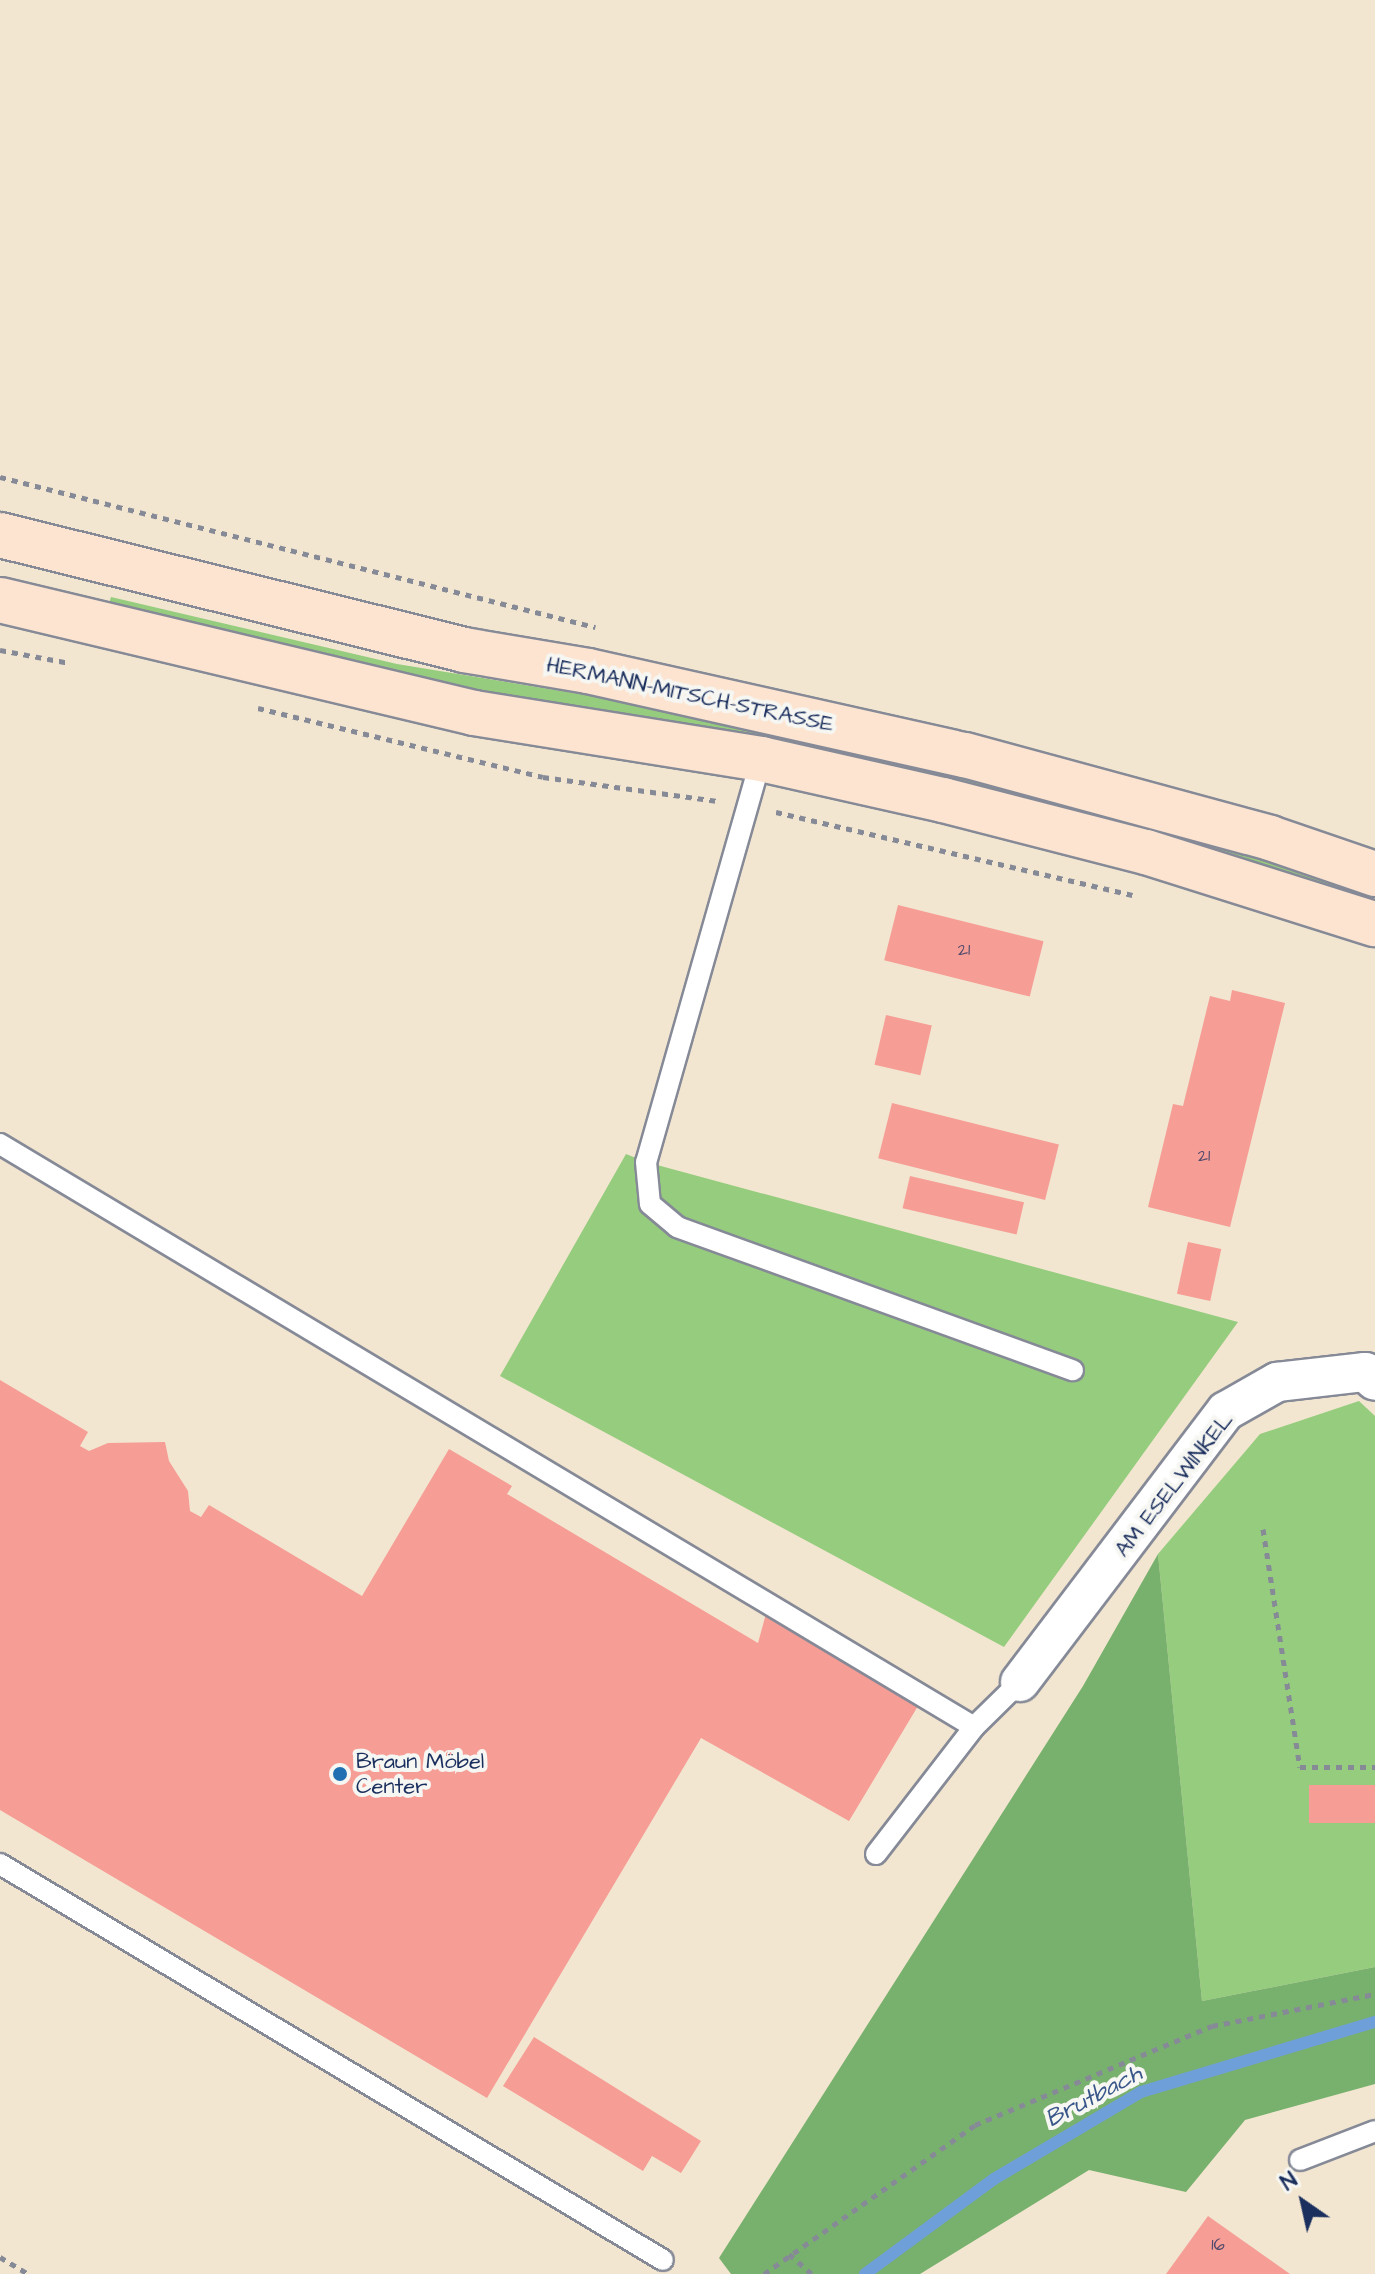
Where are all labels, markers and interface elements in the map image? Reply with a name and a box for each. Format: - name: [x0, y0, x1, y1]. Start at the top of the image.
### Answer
- street label: HERMANN-MITSCH-STRASSE: [544, 652, 836, 738]
- house number: 21: [958, 939, 970, 961]
- house number: 21: [1198, 1145, 1210, 1167]
- street label: AM ESELWINKEL: [1109, 1408, 1239, 1562]
- place label: Braun Möbel Center: [356, 1748, 484, 1800]
- marker: Braun Möbel Center: [331, 1765, 349, 1783]
- water label: Brutbach: [1041, 2060, 1147, 2134]
- north arrow: [1263, 2162, 1343, 2242]
- text: N: [1275, 2165, 1304, 2198]
- house number: 16: [1211, 2234, 1225, 2256]

